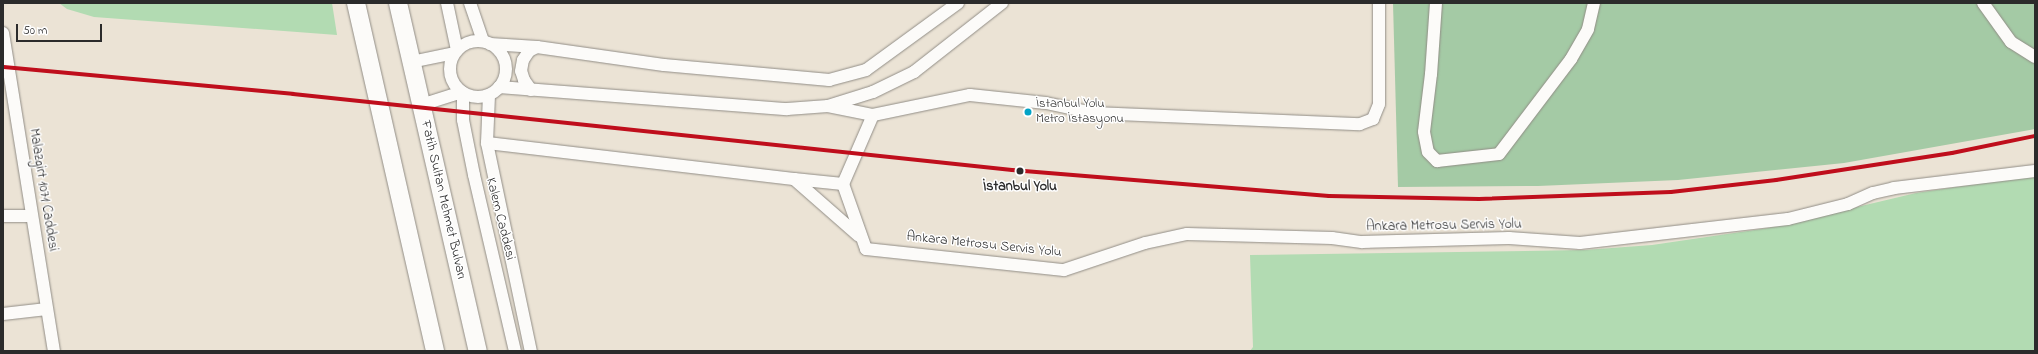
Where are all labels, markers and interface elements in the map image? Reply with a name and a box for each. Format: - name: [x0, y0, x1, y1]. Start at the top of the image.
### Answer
- scale bar: [18, 16, 104, 42]
- text: 50 m: [23, 22, 47, 40]
- place label: İstanbul Yolu Metro İstasyonu: [1036, 97, 1124, 128]
- marker: İstanbul Yolu Metro İstasyonu: [1023, 107, 1033, 117]
- street label: Fatih Sultan Mehmet Bulvarı: [417, 119, 469, 281]
- street label: Malazgirt 1071 Caddesi: [25, 127, 61, 253]
- marker: İstanbul Yolu: [1014, 165, 1026, 177]
- street label: Kalem Caddesi: [482, 176, 518, 262]
- place label: İstanbul Yolu: [983, 179, 1057, 195]
- street label: Ankara Metrosu Servis Yolu: [1366, 216, 1522, 236]
- street label: Ankara Metrosu Servis Yolu: [906, 229, 1062, 261]

